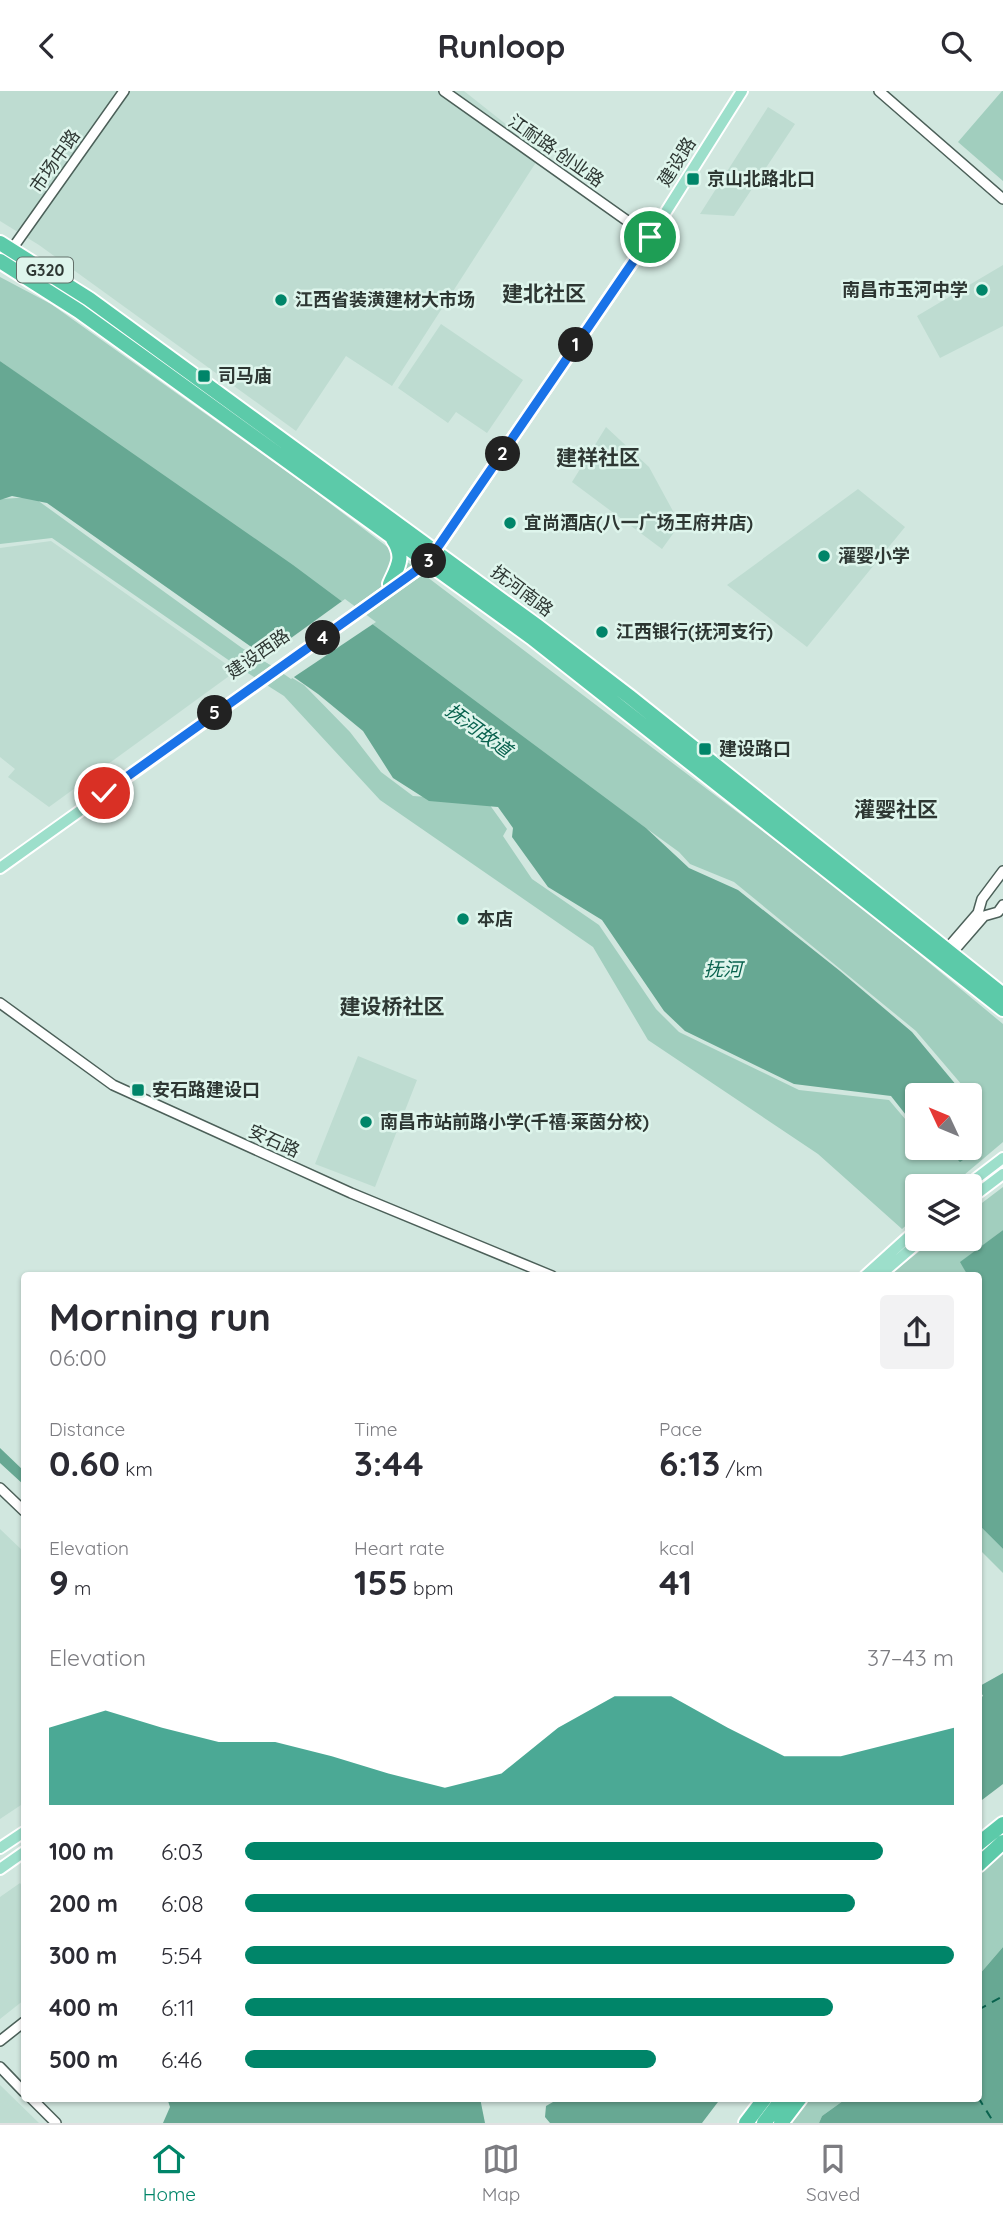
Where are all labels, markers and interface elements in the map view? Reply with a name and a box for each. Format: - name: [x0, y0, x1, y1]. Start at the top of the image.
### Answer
- text: Runloop: [438, 26, 565, 66]
- icon: back: [28, 27, 66, 65]
- icon: search: [937, 27, 975, 65]
- street label: 江耐路·创业路: [504, 109, 609, 192]
- street label: 市场中路: [25, 125, 85, 197]
- street label: 建设路: [653, 133, 701, 191]
- place label: 京山北路北口: [707, 167, 815, 190]
- marker: 京山北路北口: [685, 171, 701, 187]
- pin: [620, 207, 680, 267]
- icon: arrive: [631, 218, 669, 256]
- road number: G320: [17, 258, 73, 283]
- place label: 南昌市玉河中学: [842, 278, 968, 301]
- district label: 建北社区: [502, 280, 586, 306]
- marker: 南昌市玉河中学: [974, 282, 990, 298]
- place label: 江西省装潢建材大市场: [295, 288, 475, 311]
- marker: 江西省装潢建材大市场: [273, 292, 289, 308]
- pin: 1: [558, 327, 594, 363]
- text: 1: [572, 332, 579, 356]
- place label: 司马庙: [218, 364, 272, 387]
- marker: 司马庙: [196, 368, 212, 384]
- pin: 2: [486, 437, 520, 471]
- text: 2: [497, 441, 508, 465]
- district label: 建祥社区: [556, 444, 640, 470]
- place label: 宜尚酒店(八一广场王府井店): [524, 511, 753, 534]
- marker: 宜尚酒店(八一广场王府井店): [502, 515, 518, 531]
- pin: 3: [412, 543, 446, 579]
- place label: 灌婴小学: [838, 544, 910, 567]
- text: 3: [423, 548, 434, 572]
- marker: 灌婴小学: [816, 548, 832, 564]
- street label: 抚河南路: [487, 560, 558, 621]
- place label: 江西银行(抚河支行): [616, 620, 773, 643]
- pin: 4: [306, 621, 340, 655]
- street label: 建设西路: [222, 624, 294, 684]
- marker: 江西银行(抚河支行): [594, 624, 610, 640]
- text: 4: [317, 625, 328, 649]
- pin: 5: [198, 695, 232, 731]
- water label: 抚河故道: [441, 698, 519, 764]
- text: 5: [209, 700, 220, 724]
- place label: 建设路口: [719, 737, 791, 760]
- marker: 建设路口: [697, 741, 713, 757]
- pin: [74, 763, 134, 823]
- icon: check: [85, 774, 123, 812]
- district label: 灌婴社区: [854, 796, 938, 822]
- place label: 本店: [477, 907, 513, 930]
- marker: 本店: [455, 911, 471, 927]
- water label: 抚河: [704, 957, 746, 981]
- district label: 建设桥社区: [340, 993, 445, 1019]
- place label: 安石路建设口: [152, 1078, 260, 1101]
- marker: 安石路建设口: [130, 1082, 146, 1098]
- north arrow: [905, 1083, 982, 1160]
- map controls: [905, 1083, 982, 1251]
- place label: 南昌市站前路小学(千禧·莱茵分校): [380, 1110, 649, 1133]
- marker: 南昌市站前路小学(千禧·莱茵分校): [358, 1114, 374, 1130]
- street label: 安石路: [245, 1119, 304, 1162]
- button: layers: [905, 1174, 982, 1251]
- text: Morning run: [49, 1293, 271, 1341]
- button: share: [880, 1295, 954, 1369]
- text: 06:00: [49, 1343, 107, 1372]
- text: Distance: [49, 1417, 125, 1441]
- text: Time: [354, 1417, 398, 1441]
- text: Pace: [659, 1417, 702, 1441]
- text: 0.60: [49, 1441, 120, 1485]
- text: 3:44: [354, 1441, 424, 1485]
- text: 6:13: [659, 1441, 720, 1485]
- text: km: [120, 1457, 153, 1481]
- text: /km: [720, 1457, 763, 1481]
- text: Elevation: [49, 1536, 129, 1560]
- text: Heart rate: [354, 1536, 445, 1560]
- text: kcal: [659, 1536, 694, 1560]
- text: 9: [49, 1560, 69, 1604]
- text: 155: [354, 1560, 408, 1604]
- text: 41: [659, 1560, 692, 1604]
- text: m: [69, 1576, 91, 1600]
- text: bpm: [408, 1576, 453, 1600]
- text: Elevation: [49, 1643, 146, 1672]
- text: 37–43 m: [867, 1643, 954, 1672]
- text: 100 m: [49, 1837, 114, 1866]
- text: 6:03: [161, 1837, 203, 1866]
- text: 200 m: [49, 1889, 118, 1918]
- text: 6:08: [161, 1889, 204, 1918]
- text: 300 m: [49, 1941, 117, 1970]
- text: 5:54: [161, 1941, 203, 1970]
- text: 400 m: [49, 1993, 118, 2022]
- text: 6:11: [161, 1993, 195, 2022]
- text: 500 m: [49, 2045, 118, 2074]
- text: 6:46: [161, 2045, 202, 2074]
- tab: Home: [143, 2140, 196, 2206]
- tab: Map: [482, 2140, 520, 2206]
- tab: Saved: [806, 2140, 860, 2206]

